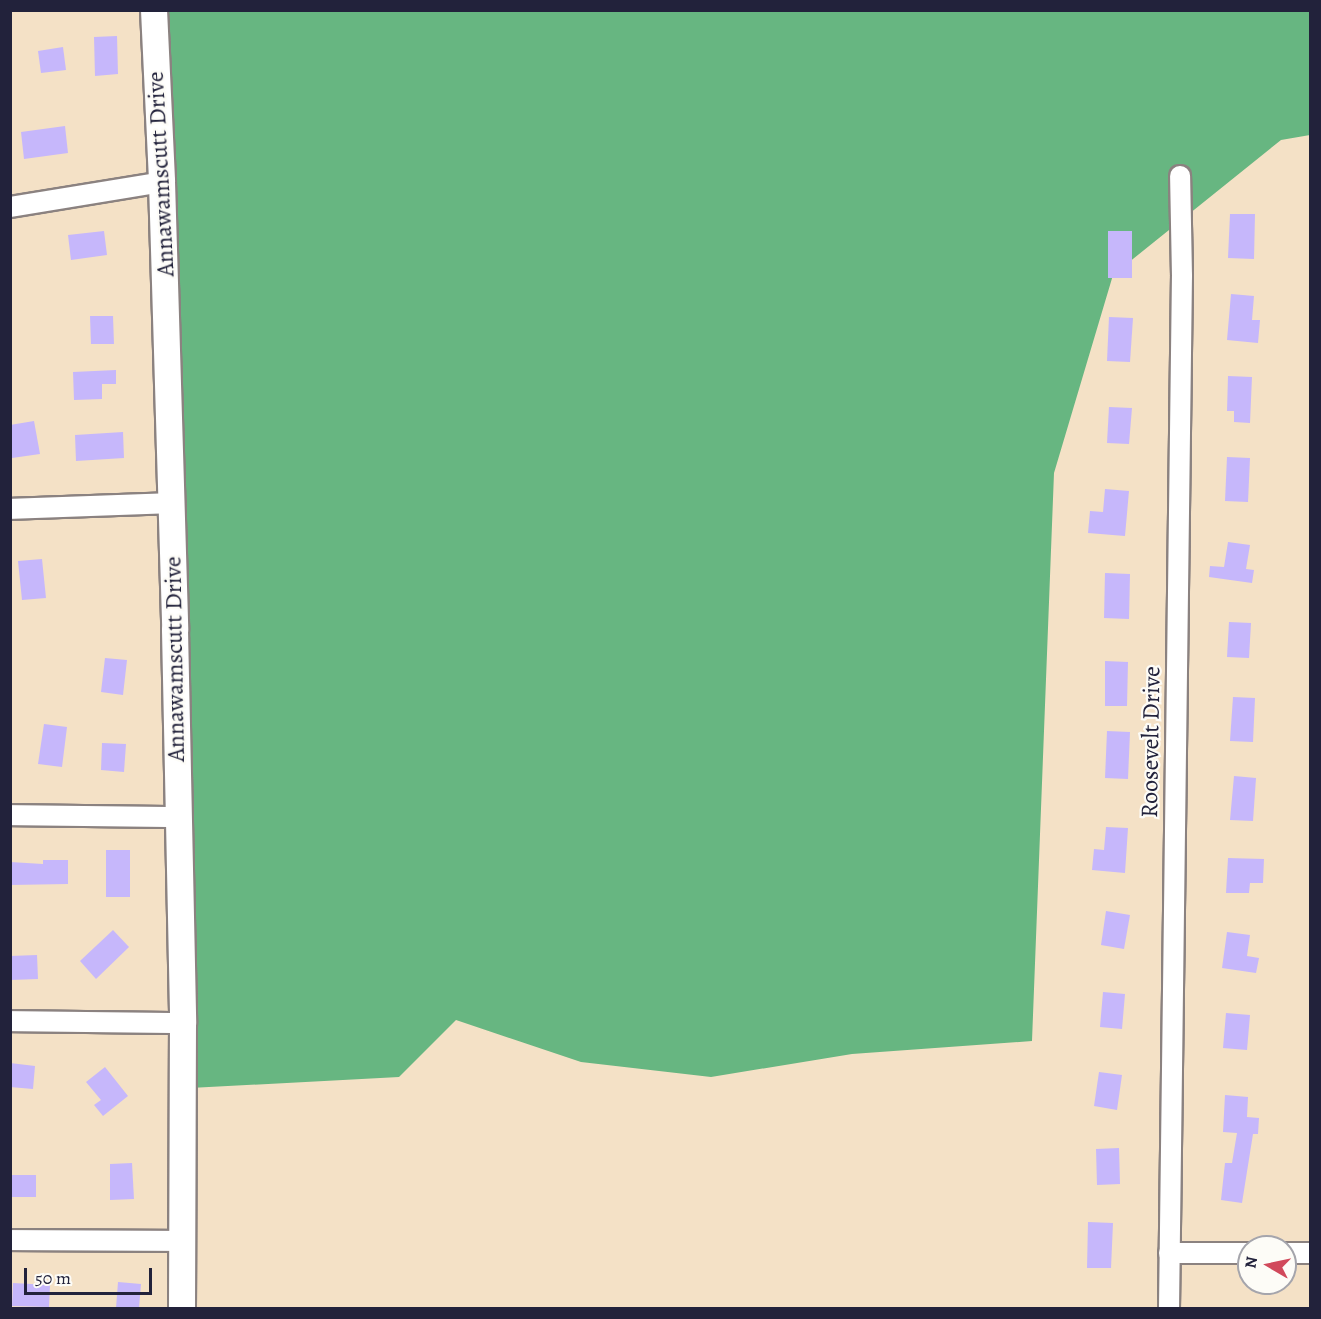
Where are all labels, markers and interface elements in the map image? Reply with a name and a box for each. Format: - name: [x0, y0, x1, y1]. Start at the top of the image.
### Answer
- street label: Annawamscutt Drive: [141, 71, 181, 277]
- street label: Annawamscutt Drive: [159, 556, 191, 762]
- street label: Roosevelt Drive: [1135, 666, 1167, 818]
- north arrow: [1237, 1235, 1297, 1295]
- text: N: [1239, 1255, 1263, 1270]
- scale bar: [27, 1256, 154, 1294]
- text: 50 m: [35, 1266, 71, 1290]

